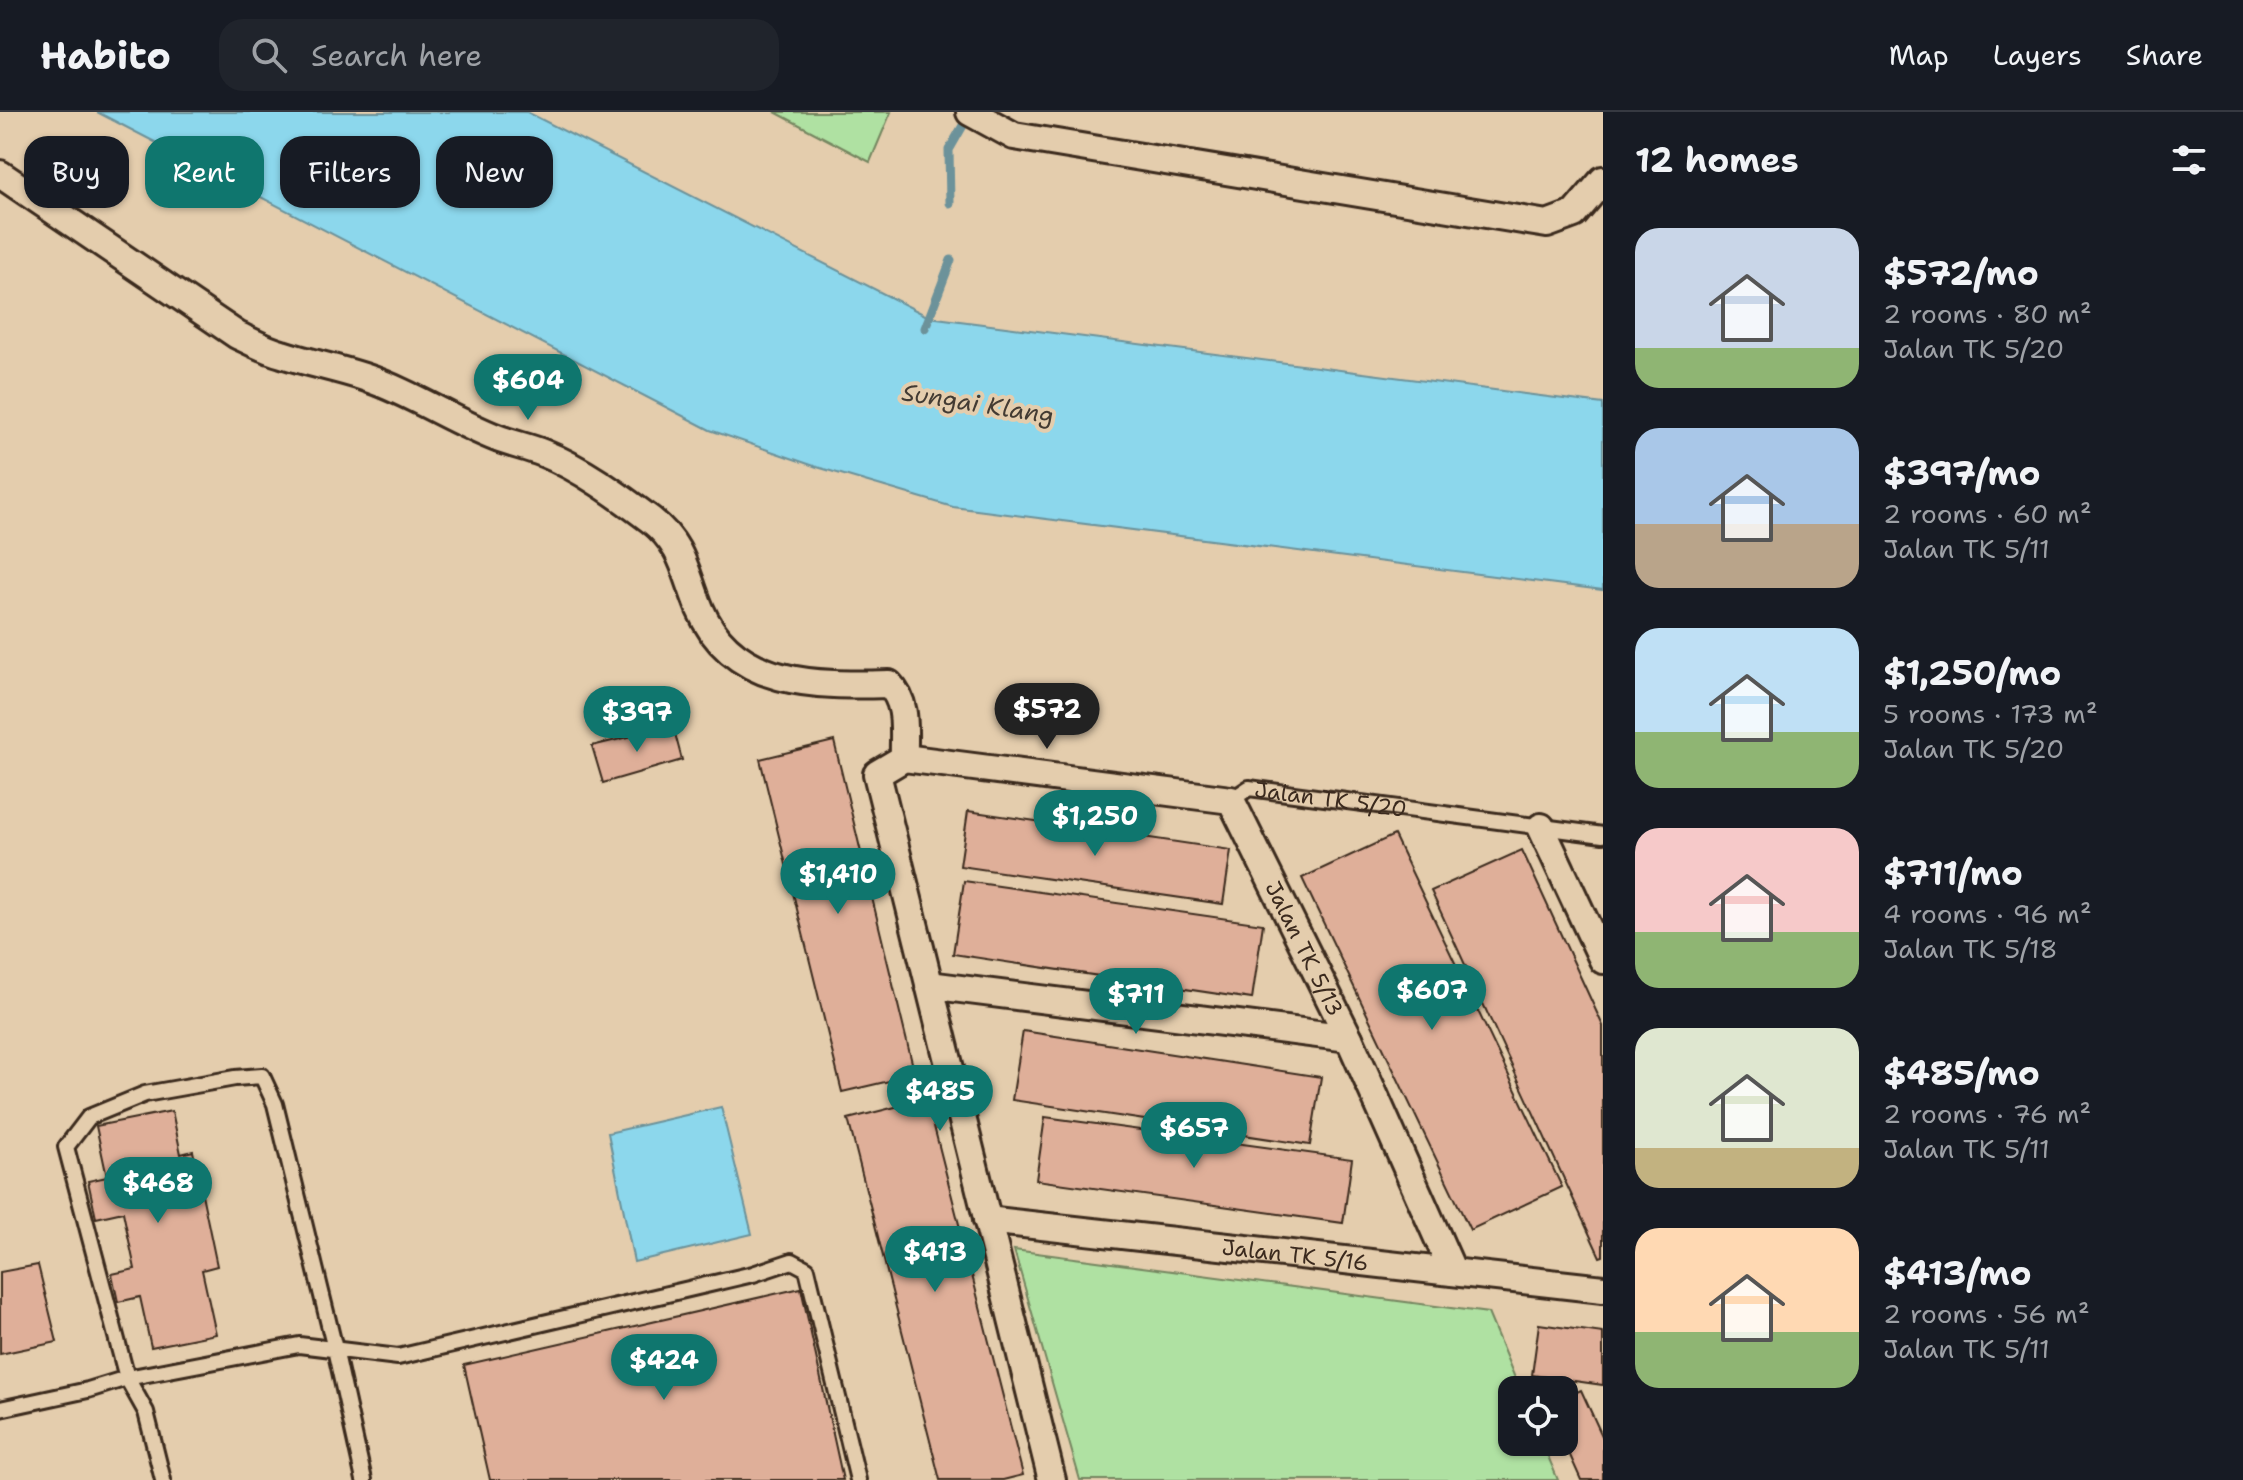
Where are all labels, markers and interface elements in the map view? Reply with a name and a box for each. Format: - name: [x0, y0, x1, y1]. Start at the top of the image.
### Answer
- search box: [219, 19, 779, 91]
- text: Habito: [40, 30, 171, 81]
- icon: search: [247, 33, 291, 77]
- text: Search here: [311, 35, 482, 76]
- text: Map: [1889, 36, 1949, 74]
- text: Layers: [1993, 36, 2082, 74]
- text: Share: [2126, 36, 2203, 74]
- chip: Buy: [24, 136, 129, 208]
- chip: Rent: [145, 136, 264, 208]
- chip: Filters: [280, 136, 420, 208]
- chip: New: [436, 136, 553, 208]
- text: 12 homes: [1635, 137, 1799, 183]
- icon: filters: [2167, 138, 2211, 182]
- text: $572/mo: [1883, 250, 2039, 296]
- icon: home: [1699, 260, 1795, 356]
- text: 2 rooms · 80 m²: [1883, 296, 2092, 331]
- text: Jalan TK 5/20: [1883, 331, 2064, 366]
- pin: $604: [481, 354, 575, 422]
- text: $604: [492, 362, 564, 397]
- water label: Sungai Klang: [900, 376, 1056, 432]
- text: $397/mo: [1883, 450, 2041, 496]
- icon: home: [1699, 460, 1795, 556]
- text: 2 rooms · 60 m²: [1883, 496, 2092, 531]
- text: Jalan TK 5/11: [1883, 531, 2050, 566]
- text: $1,250/mo: [1883, 650, 2061, 696]
- icon: home: [1699, 660, 1795, 756]
- pin: $572: [1000, 683, 1094, 751]
- pin: $397: [590, 686, 684, 754]
- text: $572: [1013, 691, 1081, 726]
- text: $397: [601, 694, 673, 729]
- text: 5 rooms · 173 m²: [1883, 696, 2098, 731]
- text: Jalan TK 5/20: [1883, 731, 2064, 766]
- street label: Jalan TK 5/20: [1253, 774, 1409, 823]
- pin: $1,250: [1030, 790, 1160, 858]
- text: $1,250: [1052, 798, 1138, 833]
- pin: $1,410: [773, 848, 903, 916]
- text: $711/mo: [1883, 850, 2023, 896]
- text: $1,410: [798, 856, 878, 891]
- icon: home: [1699, 860, 1795, 956]
- street label: Jalan TK 5/13: [1259, 876, 1350, 1021]
- text: 4 rooms · 96 m²: [1883, 896, 2092, 931]
- text: Jalan TK 5/18: [1883, 931, 2058, 966]
- pin: $607: [1385, 964, 1479, 1032]
- pin: $711: [1089, 968, 1183, 1036]
- text: $607: [1396, 972, 1468, 1007]
- text: $711: [1107, 976, 1165, 1011]
- text: $485/mo: [1883, 1050, 2040, 1096]
- icon: home: [1699, 1060, 1795, 1156]
- pin: $485: [893, 1065, 987, 1133]
- text: $485: [905, 1073, 975, 1108]
- text: 2 rooms · 76 m²: [1883, 1096, 2091, 1131]
- pin: $657: [1147, 1102, 1241, 1170]
- text: $657: [1159, 1110, 1229, 1145]
- text: Jalan TK 5/11: [1883, 1131, 2050, 1166]
- pin: $468: [111, 1157, 205, 1225]
- text: $468: [122, 1165, 194, 1200]
- pin: $413: [888, 1226, 982, 1294]
- street label: Jalan TK 5/16: [1220, 1232, 1370, 1277]
- text: $413: [903, 1234, 967, 1269]
- text: $413/mo: [1883, 1250, 2032, 1296]
- icon: home: [1699, 1260, 1795, 1356]
- text: 2 rooms · 56 m²: [1883, 1296, 2090, 1331]
- text: Jalan TK 5/11: [1883, 1331, 2050, 1366]
- pin: $424: [617, 1334, 711, 1402]
- text: $424: [629, 1342, 699, 1377]
- map controls: [1498, 1376, 1578, 1456]
- button: locate: [1498, 1376, 1578, 1456]

